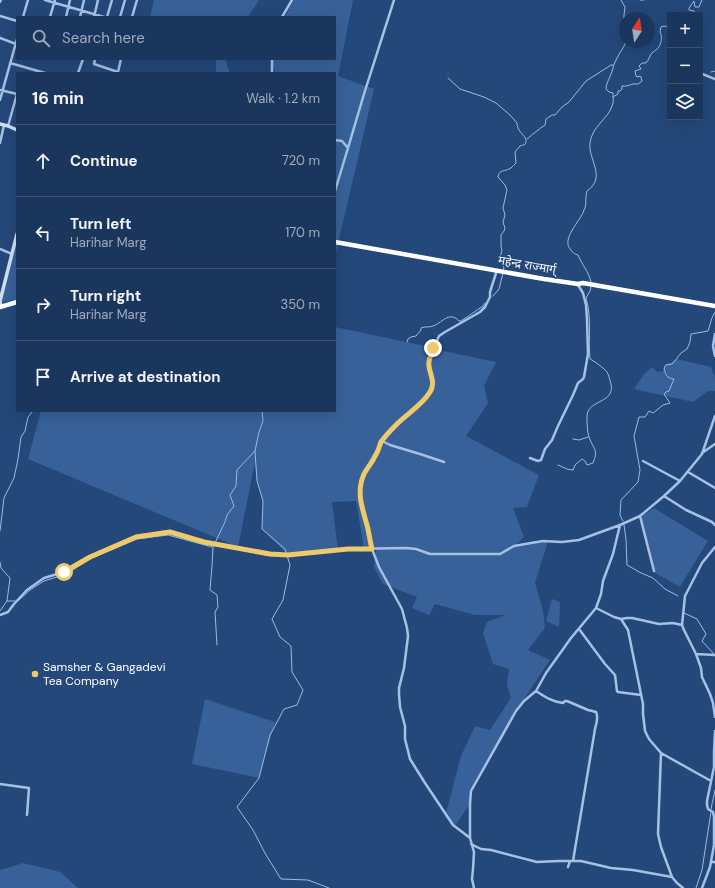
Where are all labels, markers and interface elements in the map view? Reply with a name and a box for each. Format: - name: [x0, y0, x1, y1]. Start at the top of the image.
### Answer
- north arrow: [619, 12, 655, 48]
- map controls: [667, 12, 703, 120]
- button: +: [667, 12, 703, 48]
- search box: [16, 16, 336, 60]
- icon: search: [30, 27, 52, 49]
- text: Search here: [62, 28, 145, 48]
- button: −: [667, 48, 703, 84]
- button: layers: [667, 84, 703, 120]
- text: 16 min: [32, 87, 84, 109]
- text: Walk · 1.2 km: [246, 90, 320, 107]
- icon: ahead: [32, 150, 54, 172]
- text: Continue: [70, 151, 138, 171]
- text: 720 m: [282, 152, 320, 169]
- text: Turn left: [70, 214, 131, 234]
- icon: left: [32, 222, 54, 244]
- text: 170 m: [285, 224, 320, 241]
- text: Harihar Marg: [70, 234, 147, 251]
- street label: महेन्द्र राज्मार्ग्: [497, 252, 559, 278]
- text: Turn right: [70, 286, 141, 306]
- icon: right: [32, 294, 54, 316]
- text: 350 m: [280, 296, 320, 313]
- text: Harihar Marg: [70, 306, 147, 323]
- route end: [424, 339, 442, 357]
- icon: arrive: [32, 366, 54, 388]
- text: Arrive at destination: [70, 367, 221, 387]
- route start: [55, 563, 73, 581]
- place label: Samsher & Gangadevi Tea Company: [43, 659, 166, 689]
- marker: Samsher & Gangadevi Tea Company: [30, 669, 40, 679]

